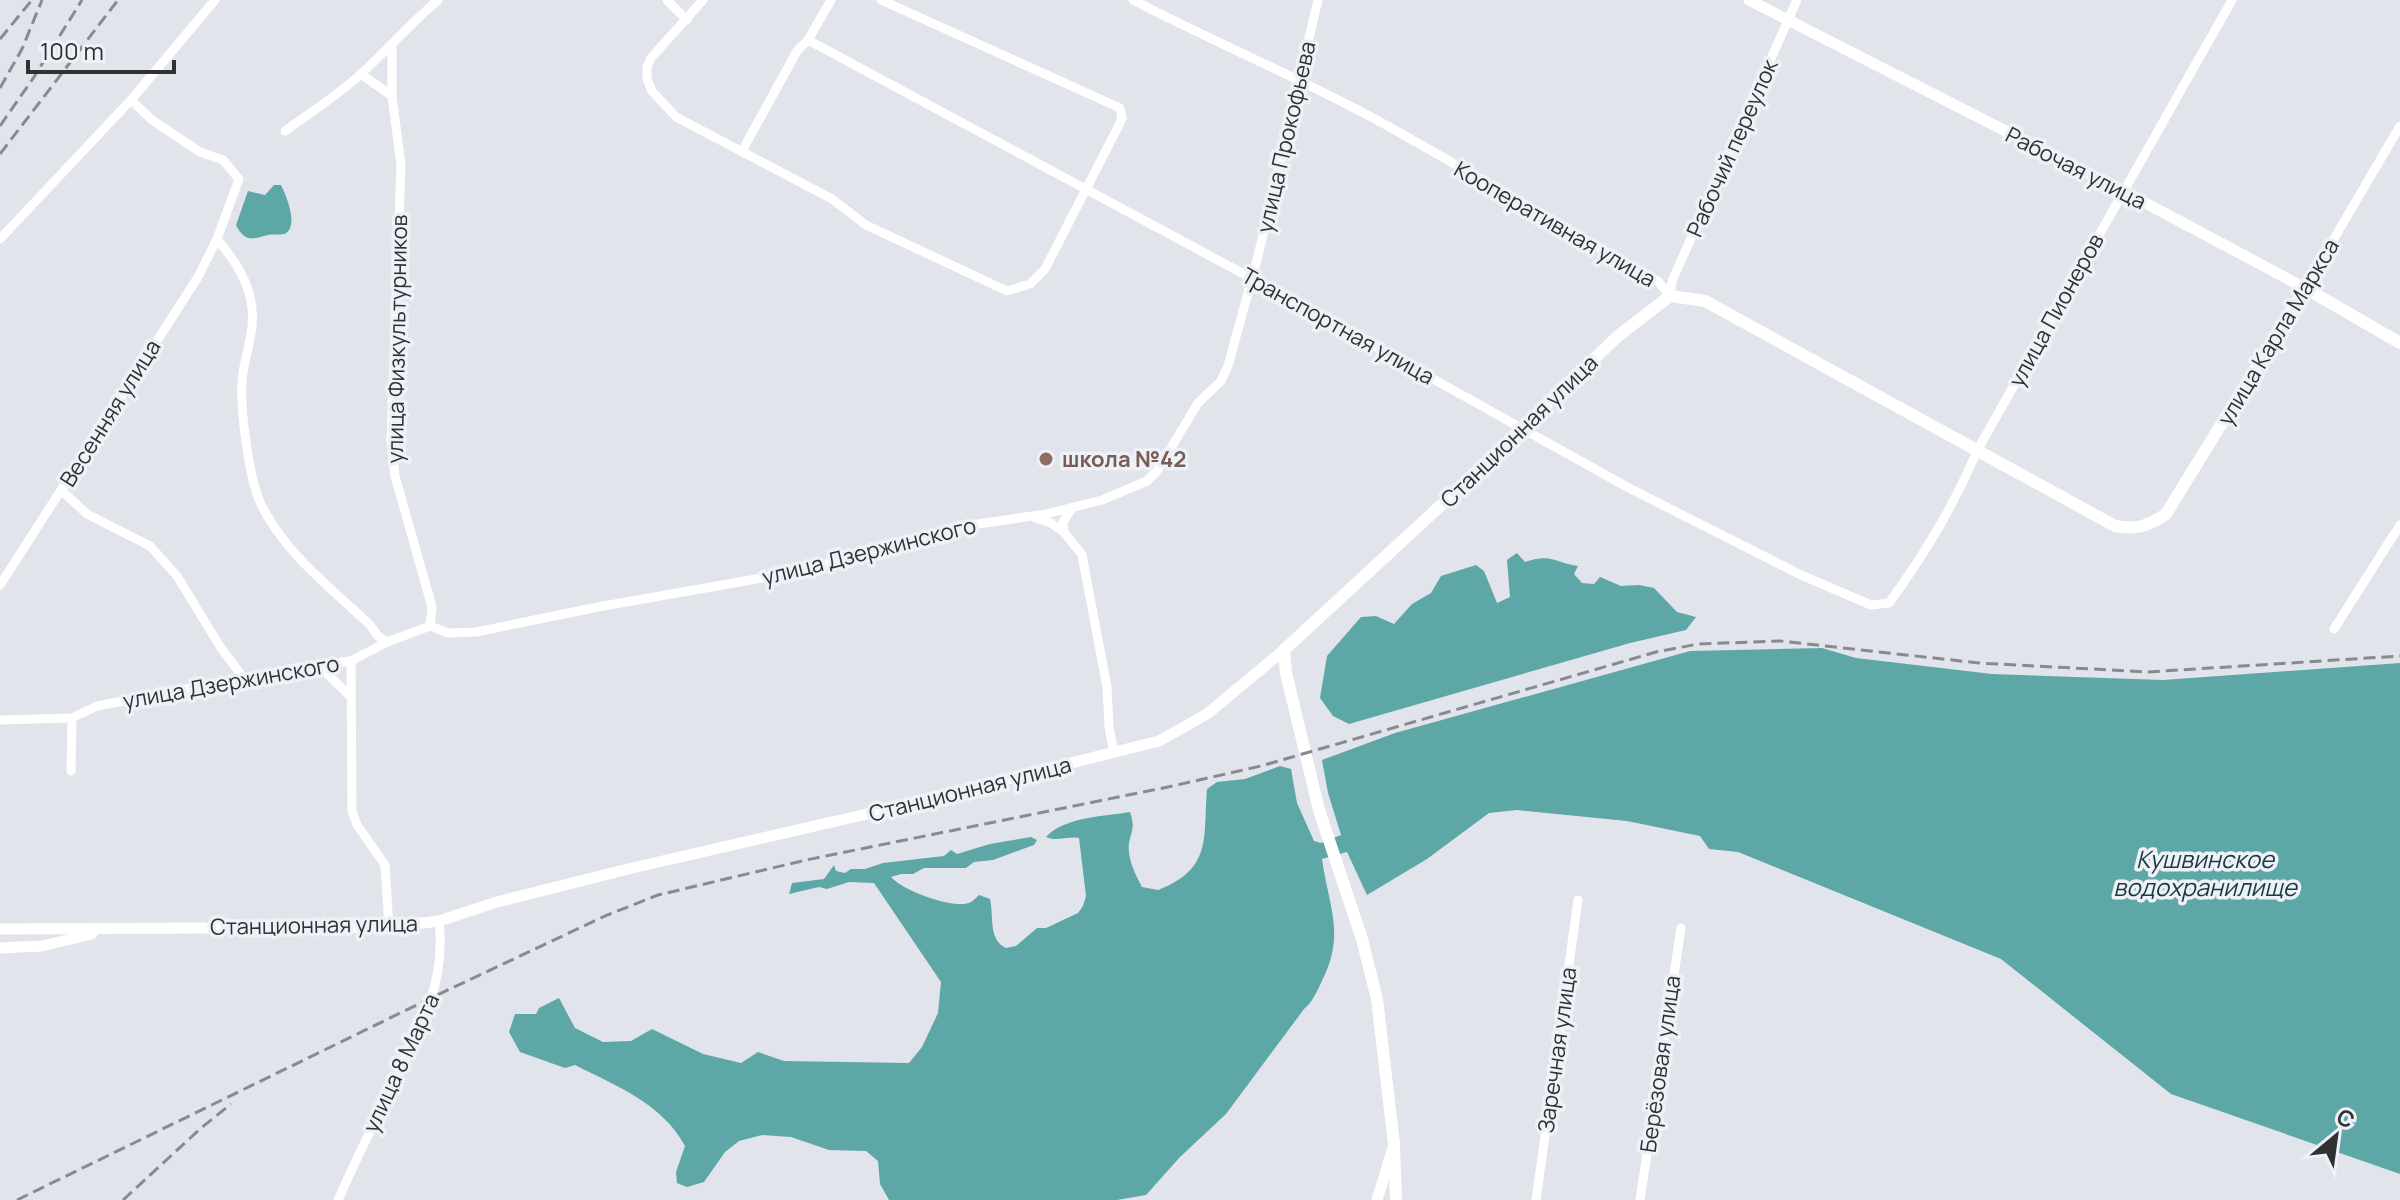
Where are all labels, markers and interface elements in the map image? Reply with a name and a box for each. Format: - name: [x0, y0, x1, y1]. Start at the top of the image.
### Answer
- scale bar: [28, 24, 174, 74]
- text: 100 m: [40, 34, 104, 67]
- street label: улица Прокофьева: [1249, 38, 1323, 236]
- street label: Рабочий переулок: [1679, 53, 1785, 242]
- street label: Рабочая улица: [2000, 120, 2152, 216]
- street label: Кооперативная улица: [1449, 154, 1661, 294]
- street label: улица Физкультурников: [380, 214, 414, 464]
- street label: улица Пионеров: [2001, 228, 2111, 392]
- street label: улица Карла Маркса: [2210, 233, 2346, 431]
- street label: Транспортная улица: [1236, 261, 1440, 391]
- street label: Весенняя улица: [53, 334, 167, 492]
- street label: Станционная улица: [1434, 348, 1604, 514]
- place label: школа №42: [1062, 444, 1186, 474]
- marker: школа №42: [1037, 450, 1055, 468]
- street label: улица Дзержинского: [759, 510, 979, 592]
- street label: улица Дзержинского: [120, 648, 342, 716]
- street label: Станционная улица: [866, 749, 1074, 829]
- water label: Кушвинское водохранилище: [2113, 842, 2299, 903]
- street label: Станционная улица: [210, 908, 418, 942]
- street label: Заречная улица: [1531, 965, 1583, 1135]
- street label: Берёзовая улица: [1633, 974, 1687, 1154]
- street label: улица 8 Марта: [356, 989, 446, 1137]
- north arrow: [2296, 1096, 2376, 1176]
- text: С: [2331, 1101, 2360, 1136]

